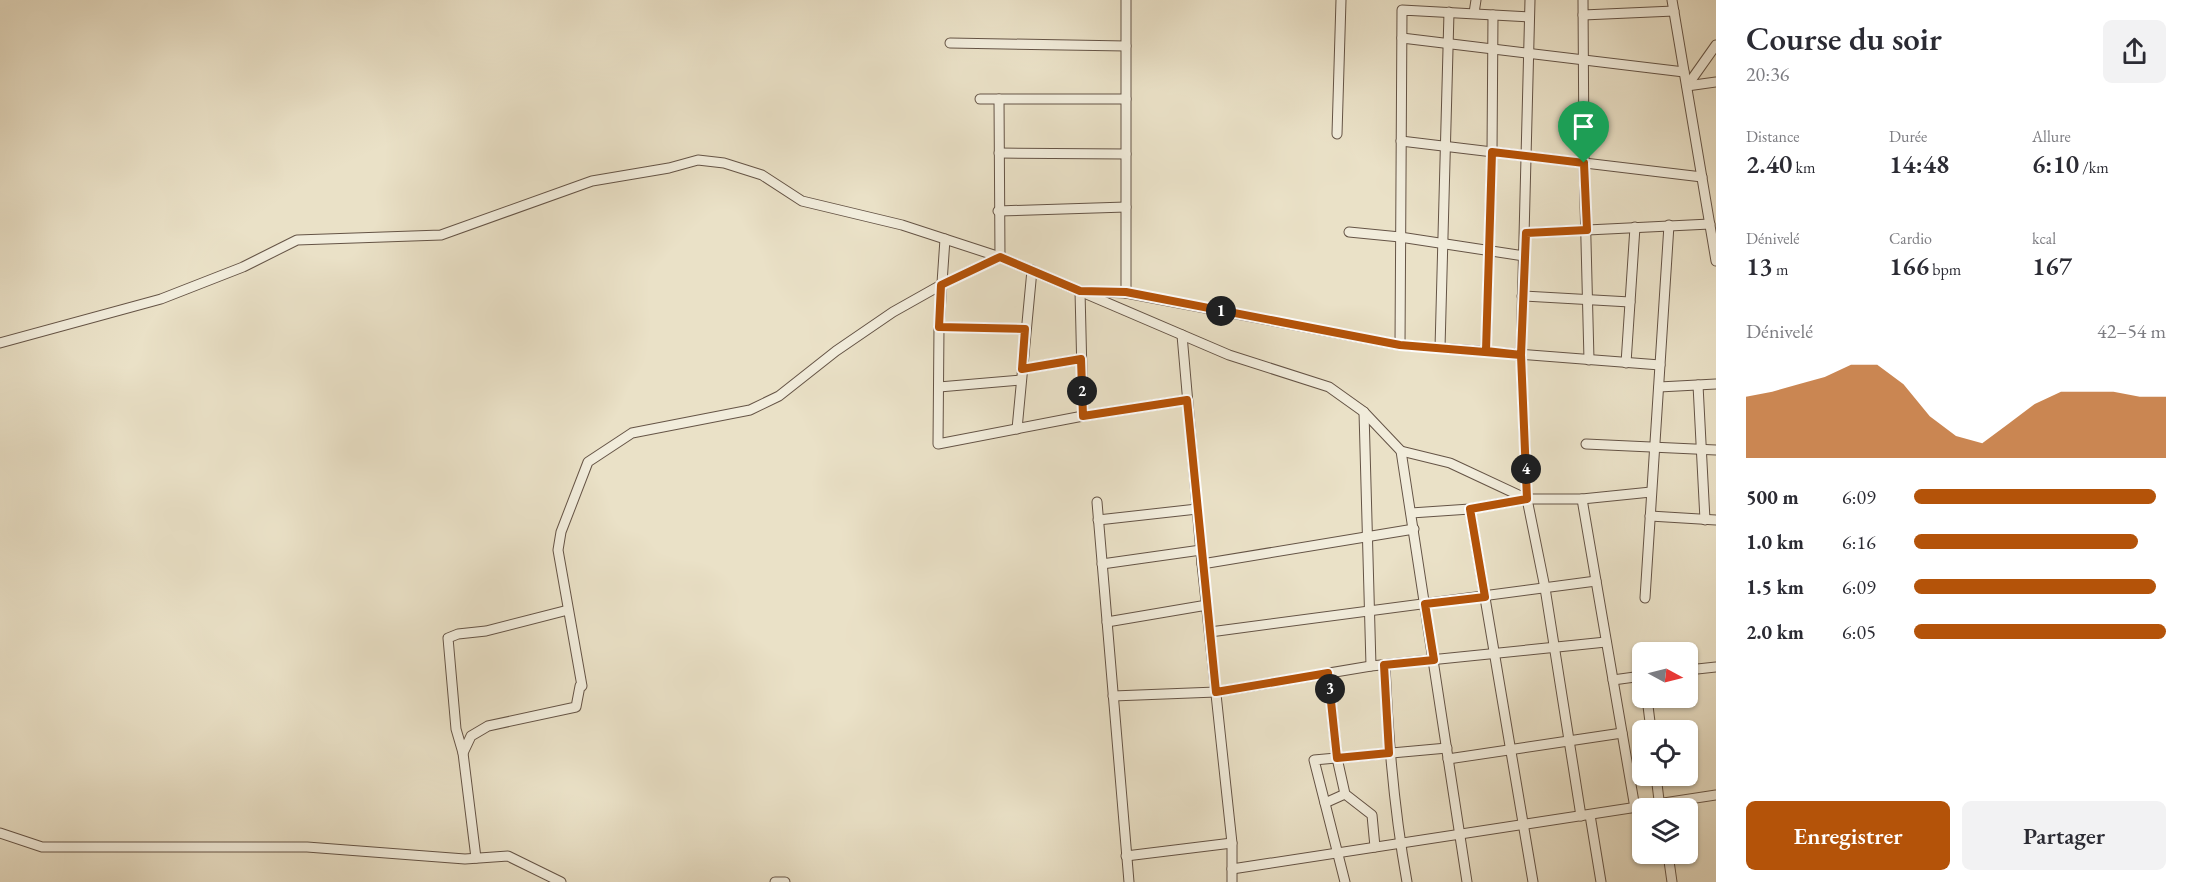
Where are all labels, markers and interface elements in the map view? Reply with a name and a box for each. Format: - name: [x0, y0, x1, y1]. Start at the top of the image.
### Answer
- text: Course du soir: [1746, 17, 1942, 60]
- button: share: [2103, 20, 2166, 83]
- text: 20:36: [1746, 61, 1789, 87]
- pin: [1558, 101, 1609, 163]
- icon: arrive: [1567, 110, 1600, 143]
- text: Distance: [1746, 126, 1799, 147]
- text: Durée: [1889, 126, 1927, 147]
- text: Allure: [2032, 126, 2071, 147]
- text: 2.40: [1746, 147, 1792, 181]
- text: 14:48: [1889, 147, 1949, 181]
- text: 6:10: [2032, 147, 2079, 181]
- text: km: [1792, 157, 1815, 178]
- text: /km: [2079, 157, 2109, 178]
- text: Dénivelé: [1746, 228, 1800, 249]
- text: Cardio: [1889, 228, 1932, 249]
- text: kcal: [2032, 228, 2056, 249]
- text: 13: [1746, 249, 1773, 283]
- text: 166: [1889, 249, 1929, 283]
- text: 167: [2032, 249, 2072, 283]
- text: m: [1773, 259, 1788, 280]
- text: bpm: [1929, 259, 1961, 280]
- pin: 1: [1206, 296, 1236, 326]
- text: 1: [1217, 300, 1225, 321]
- text: Dénivelé: [1746, 318, 1813, 344]
- text: 42–54 m: [2097, 318, 2166, 344]
- pin: 2: [1067, 376, 1097, 406]
- text: 2: [1078, 380, 1086, 401]
- pin: 4: [1511, 454, 1541, 484]
- text: 4: [1522, 458, 1530, 479]
- text: 500 m: [1746, 484, 1799, 510]
- text: 6:09: [1842, 484, 1876, 510]
- text: 1.0 km: [1746, 529, 1804, 555]
- text: 6:16: [1842, 529, 1876, 555]
- text: 1.5 km: [1746, 574, 1804, 600]
- text: 6:09: [1842, 574, 1876, 600]
- text: 2.0 km: [1746, 619, 1804, 645]
- text: 6:05: [1842, 619, 1876, 645]
- north arrow: [1632, 642, 1698, 708]
- map controls: [1632, 642, 1698, 864]
- pin: 3: [1315, 674, 1345, 704]
- text: 3: [1326, 678, 1334, 699]
- button: locate: [1632, 720, 1698, 786]
- button: layers: [1632, 798, 1698, 864]
- button: Enregistrer: [1746, 801, 1950, 870]
- button: Partager: [1962, 801, 2166, 870]

